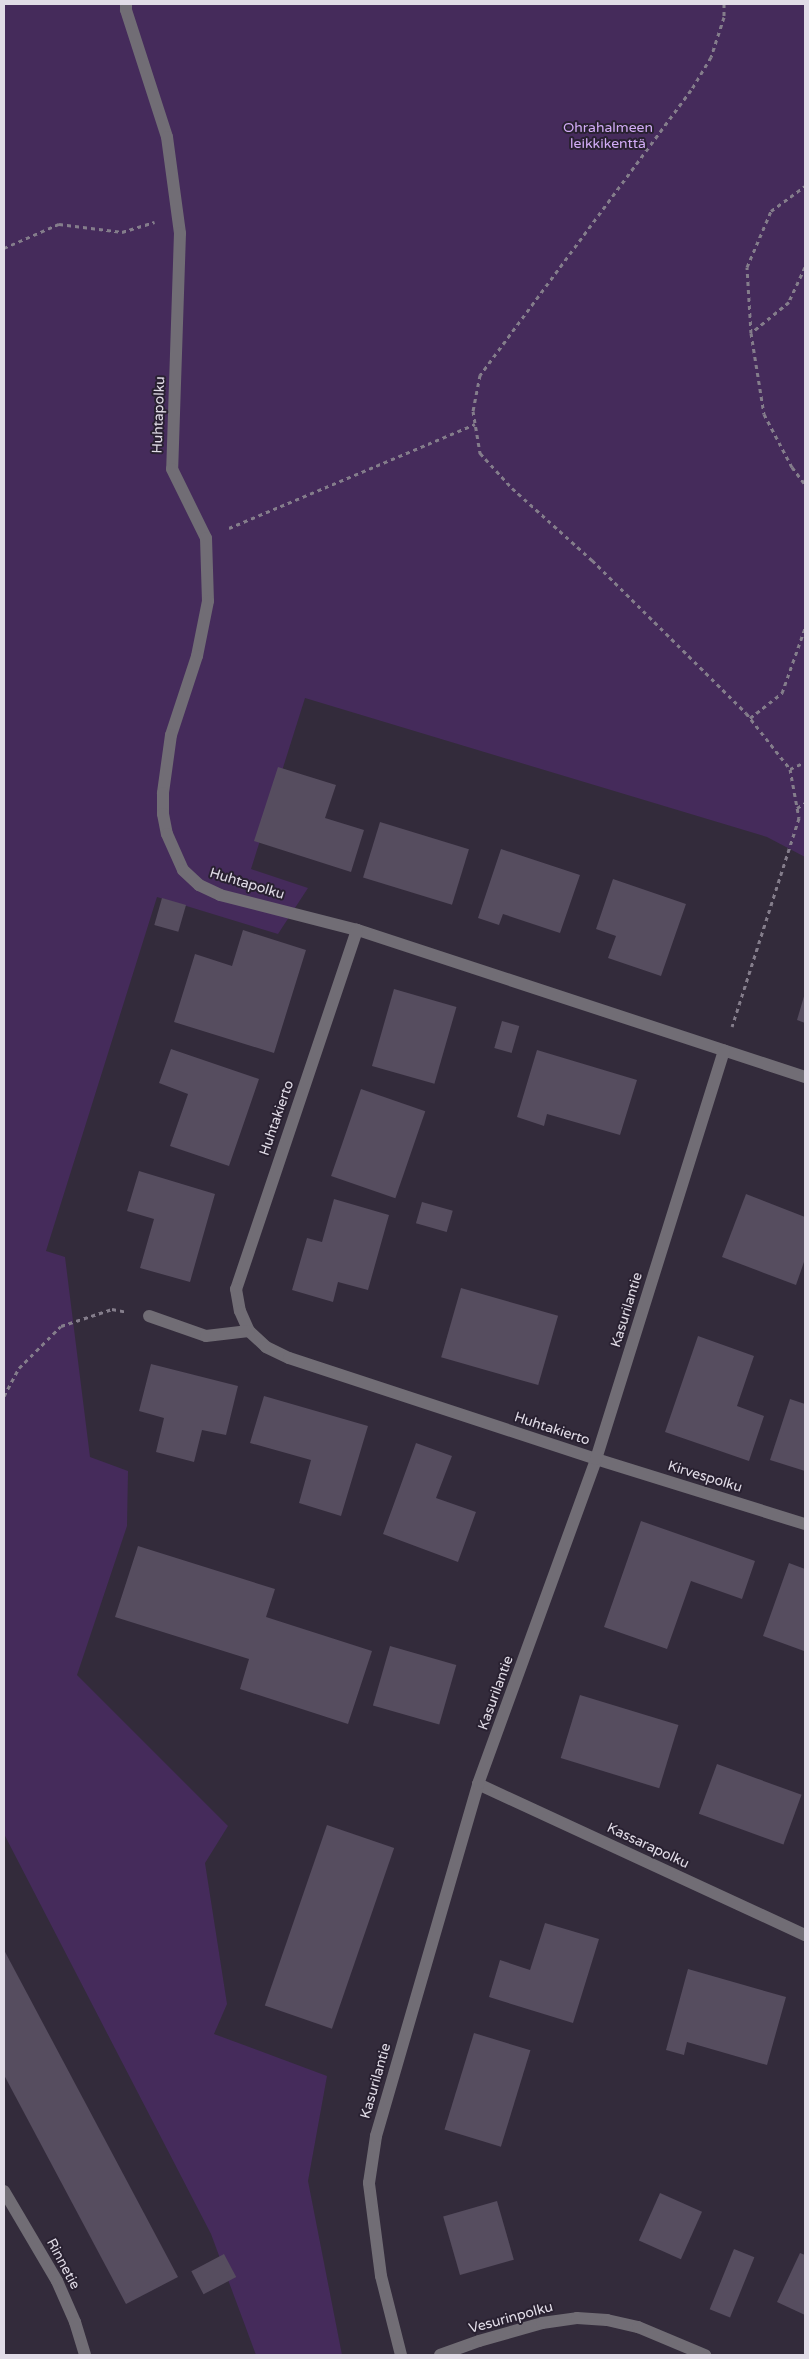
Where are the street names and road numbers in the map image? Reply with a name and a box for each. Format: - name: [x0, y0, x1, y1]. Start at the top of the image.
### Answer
- street label: Huhtapolku: [149, 376, 169, 454]
- street label: Huhtapolku: [207, 865, 287, 903]
- street label: Huhtakierto: [256, 1078, 298, 1158]
- street label: Kasurilantie: [608, 1270, 646, 1350]
- street label: Huhtakierto: [512, 1409, 592, 1449]
- street label: Kirvespolku: [666, 1458, 744, 1496]
- street label: Kasurilantie: [475, 1654, 517, 1732]
- street label: Kassarapolku: [604, 1820, 692, 1872]
- street label: Kasurilantie: [357, 2041, 395, 2121]
- street label: Rinnetie: [43, 2236, 83, 2292]
- street label: Vesurinpolku: [467, 2299, 555, 2337]

